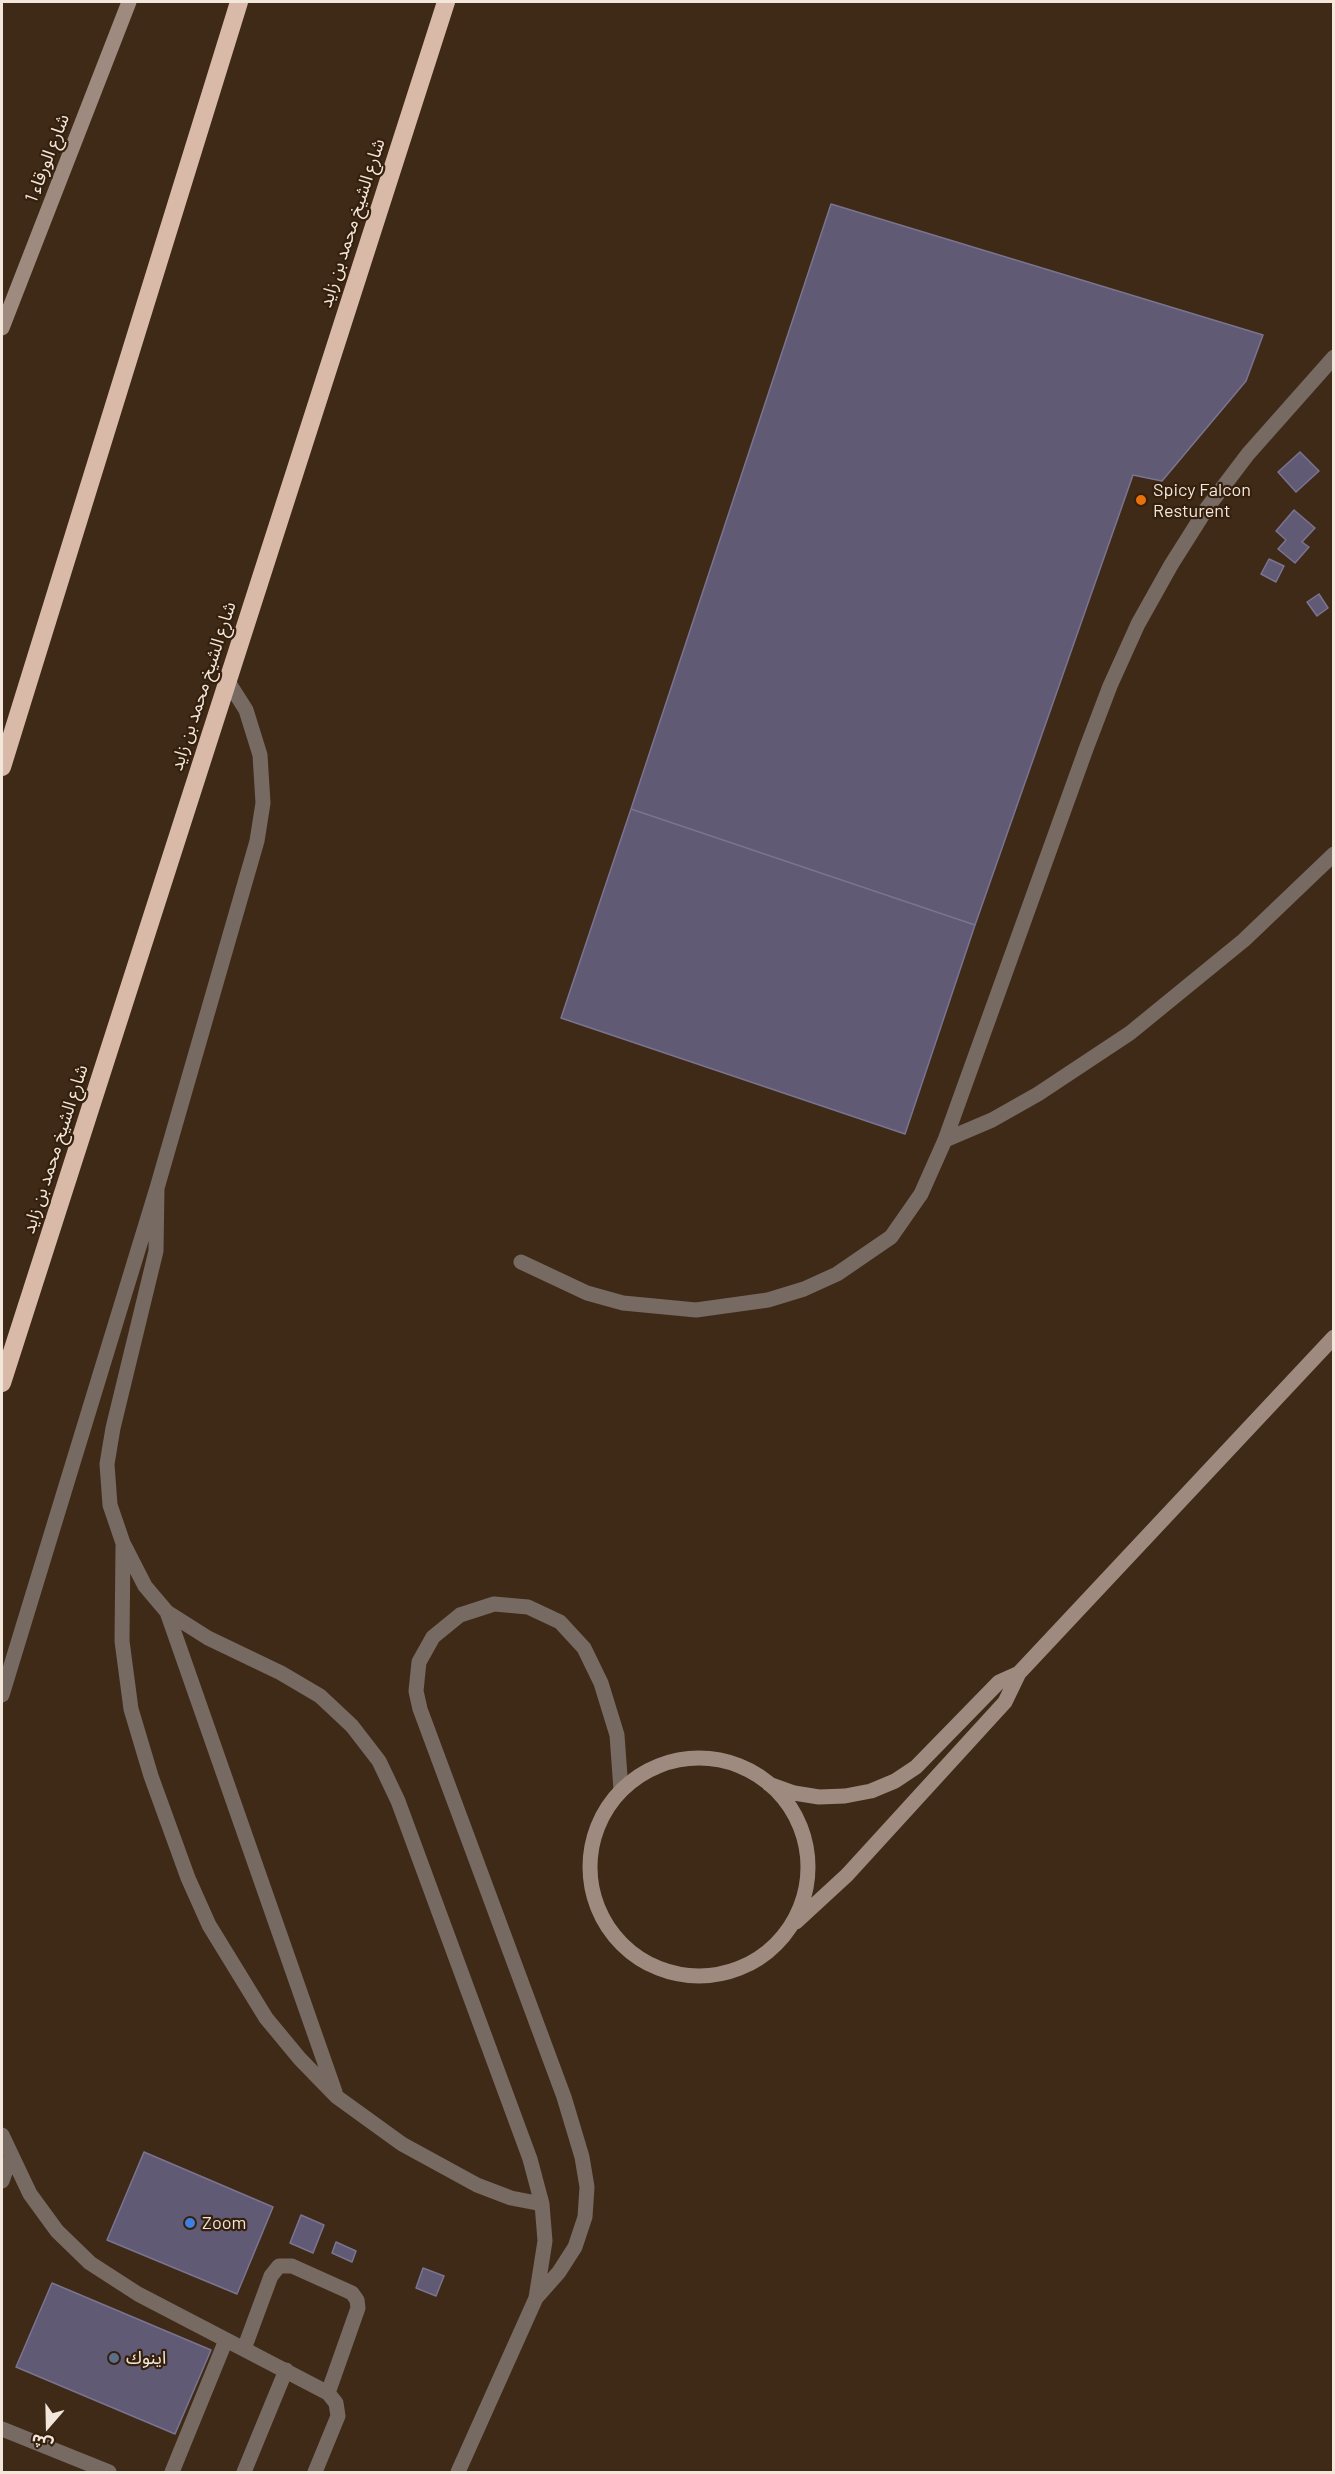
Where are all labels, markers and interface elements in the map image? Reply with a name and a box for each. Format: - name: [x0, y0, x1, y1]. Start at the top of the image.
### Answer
- street label: شارع الورقاء 1: [20, 111, 74, 205]
- street label: شارع الشيخ محمد بن زايد: [314, 136, 390, 310]
- place label: Spicy Falcon Resturent: [1153, 479, 1251, 522]
- marker: Spicy Falcon Resturent: [1134, 493, 1148, 507]
- street label: شارع الشيخ محمد بن زايد: [165, 599, 241, 773]
- street label: شارع الشيخ محمد بن زايد: [17, 1062, 93, 1236]
- place label: Zoom: [202, 2212, 246, 2234]
- marker: Zoom: [183, 2216, 197, 2230]
- place label: اينوك: [126, 2347, 166, 2369]
- marker: اينوك: [107, 2351, 121, 2365]
- north arrow: [18, 2396, 78, 2456]
- text: ش: [28, 2431, 55, 2456]

